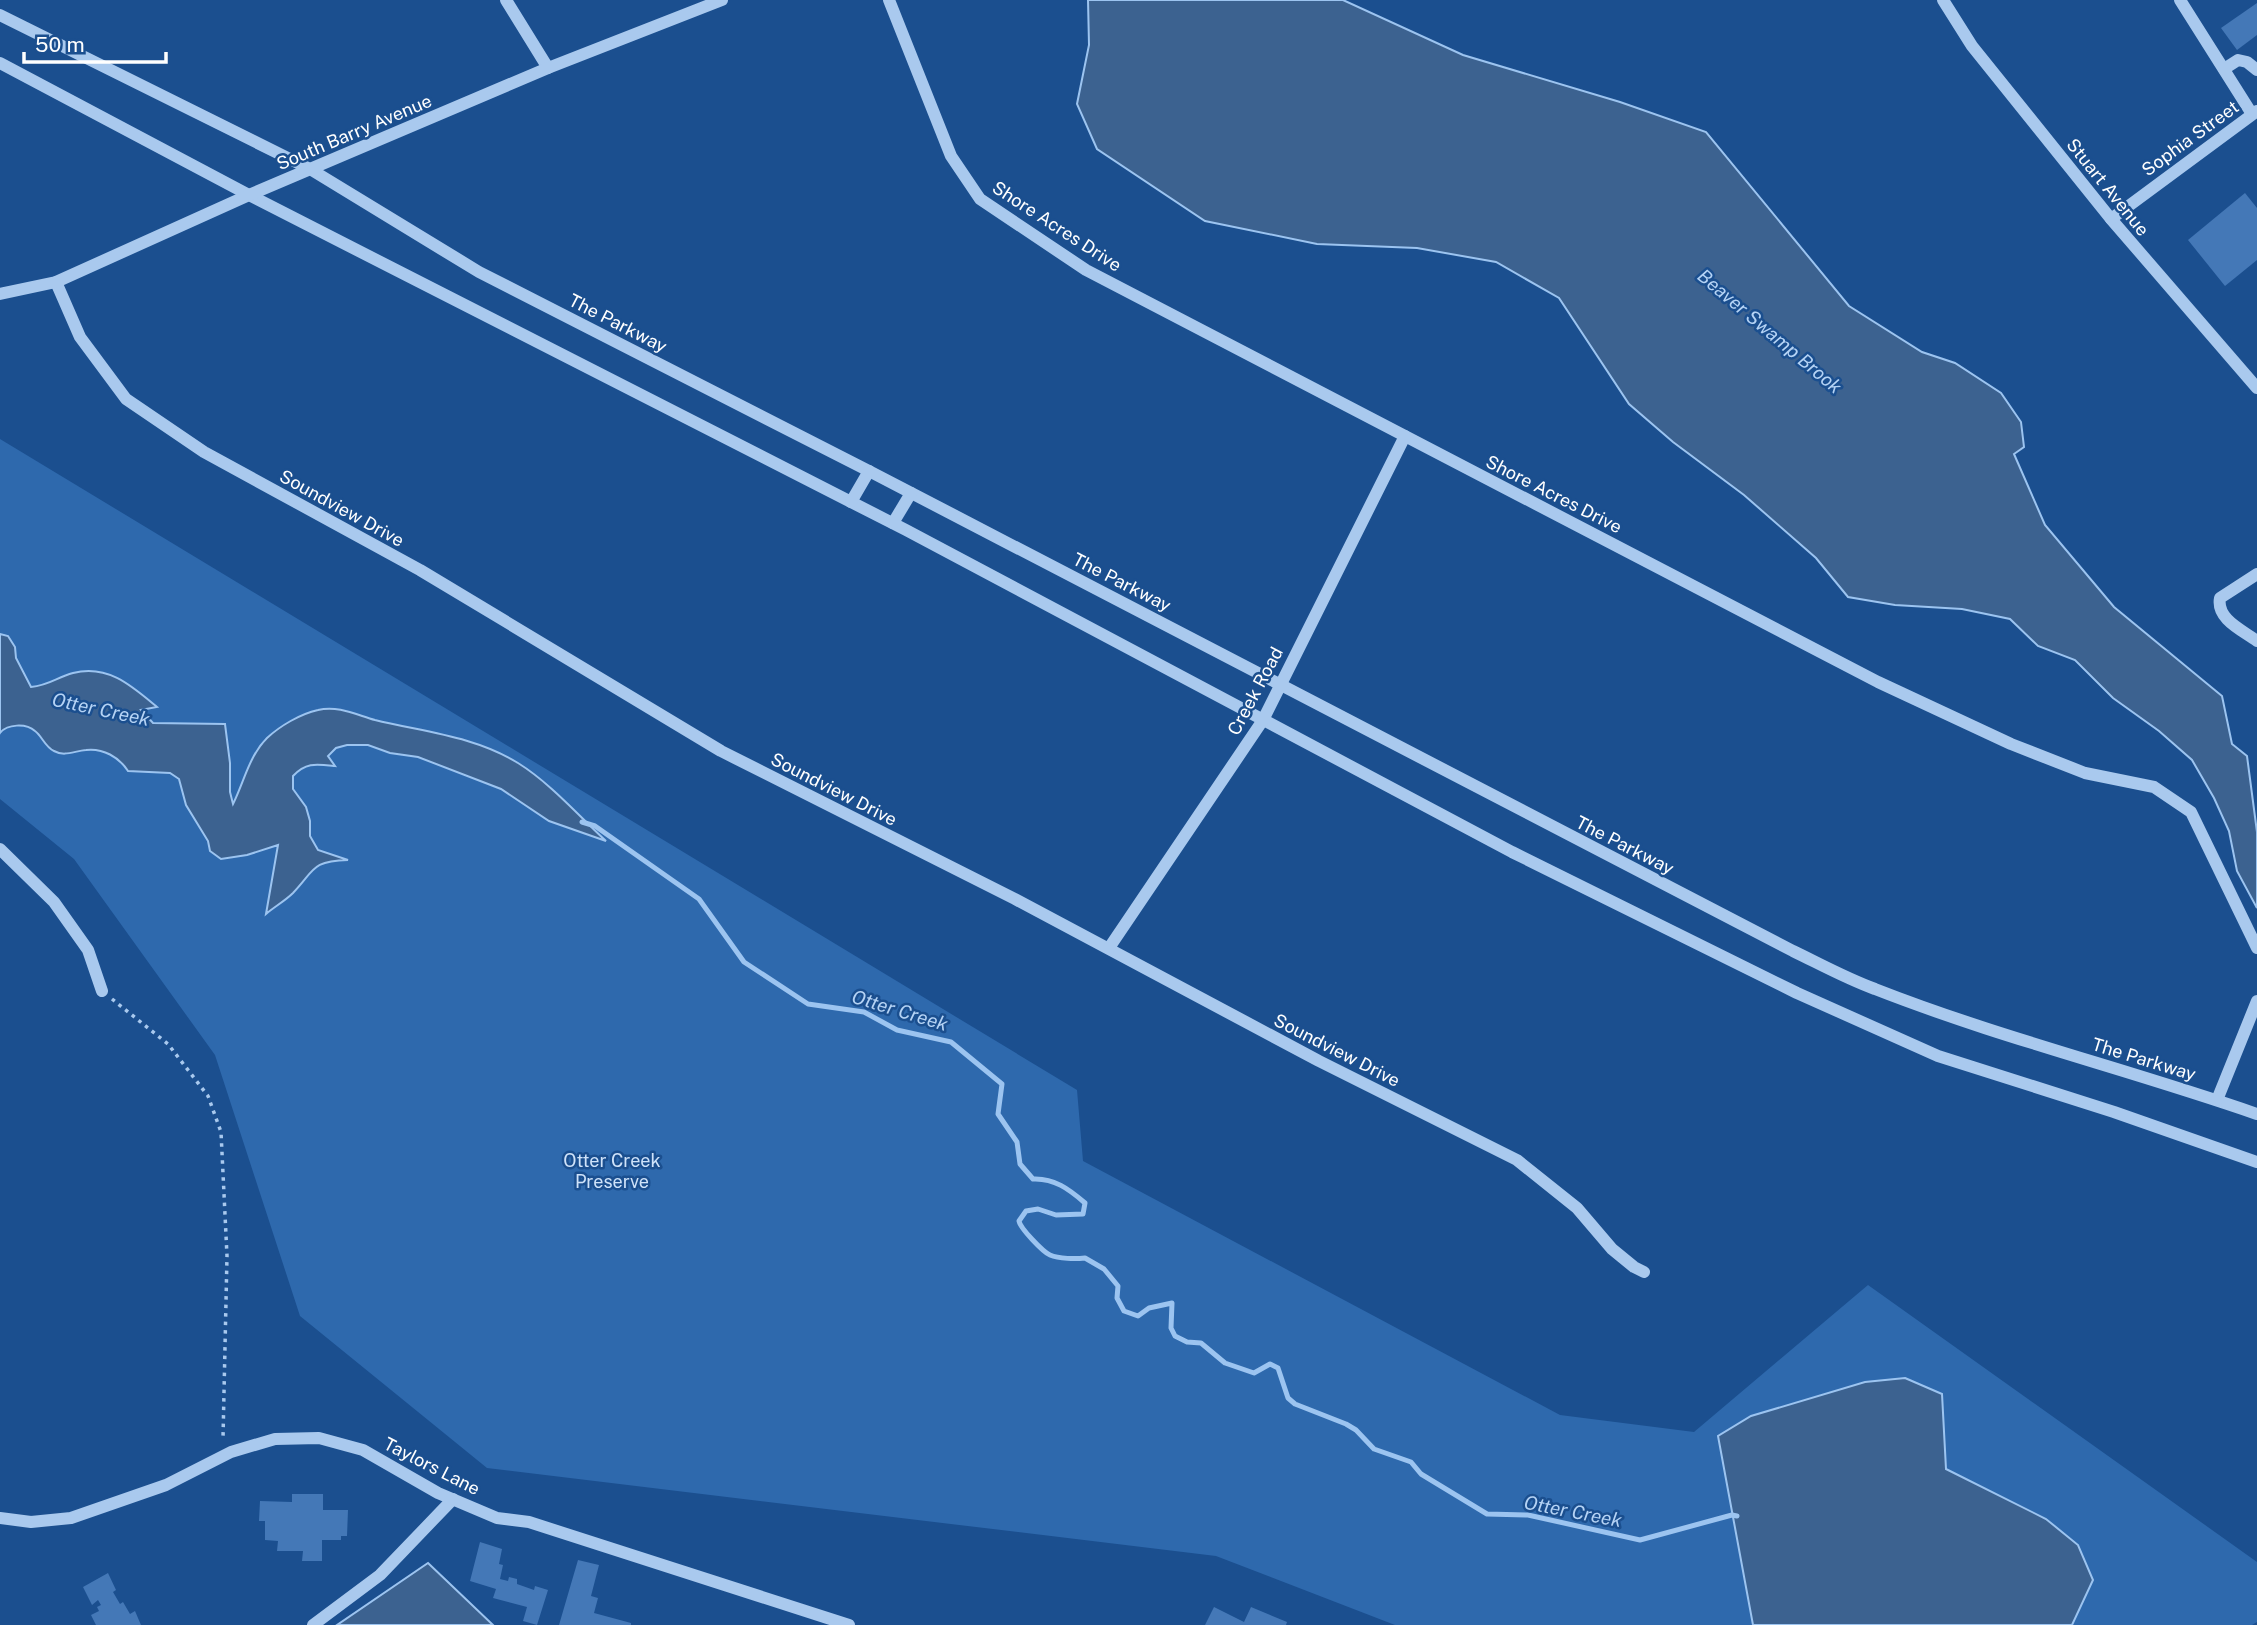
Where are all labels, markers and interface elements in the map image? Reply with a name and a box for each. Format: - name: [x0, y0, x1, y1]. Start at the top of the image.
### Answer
- scale bar: [24, 21, 166, 65]
- text: 50 m: [35, 32, 85, 57]
- street label: South Barry Avenue: [273, 90, 435, 174]
- street label: Sophia Street: [2137, 96, 2243, 180]
- street label: Stuart Avenue: [2062, 134, 2154, 240]
- street label: Shore Acres Drive: [989, 176, 1125, 276]
- water label: Beaver Swamp Brook: [1693, 264, 1847, 398]
- street label: The Parkway: [565, 289, 671, 357]
- street label: Shore Acres Drive: [1483, 451, 1625, 537]
- street label: Soundview Drive: [276, 465, 408, 551]
- street label: The Parkway: [1069, 548, 1175, 616]
- street label: Creek Road: [1223, 643, 1287, 739]
- water label: Otter Creek: [50, 688, 152, 730]
- street label: Soundview Drive: [767, 748, 901, 830]
- street label: The Parkway: [1572, 811, 1678, 879]
- water label: Otter Creek: [849, 985, 951, 1035]
- street label: Soundview Drive: [1270, 1009, 1404, 1091]
- street label: The Parkway: [2090, 1033, 2199, 1085]
- park label: Otter Creek Preserve: [563, 1150, 661, 1192]
- street label: Taylors Lane: [380, 1433, 484, 1499]
- water label: Otter Creek: [1522, 1491, 1624, 1531]

